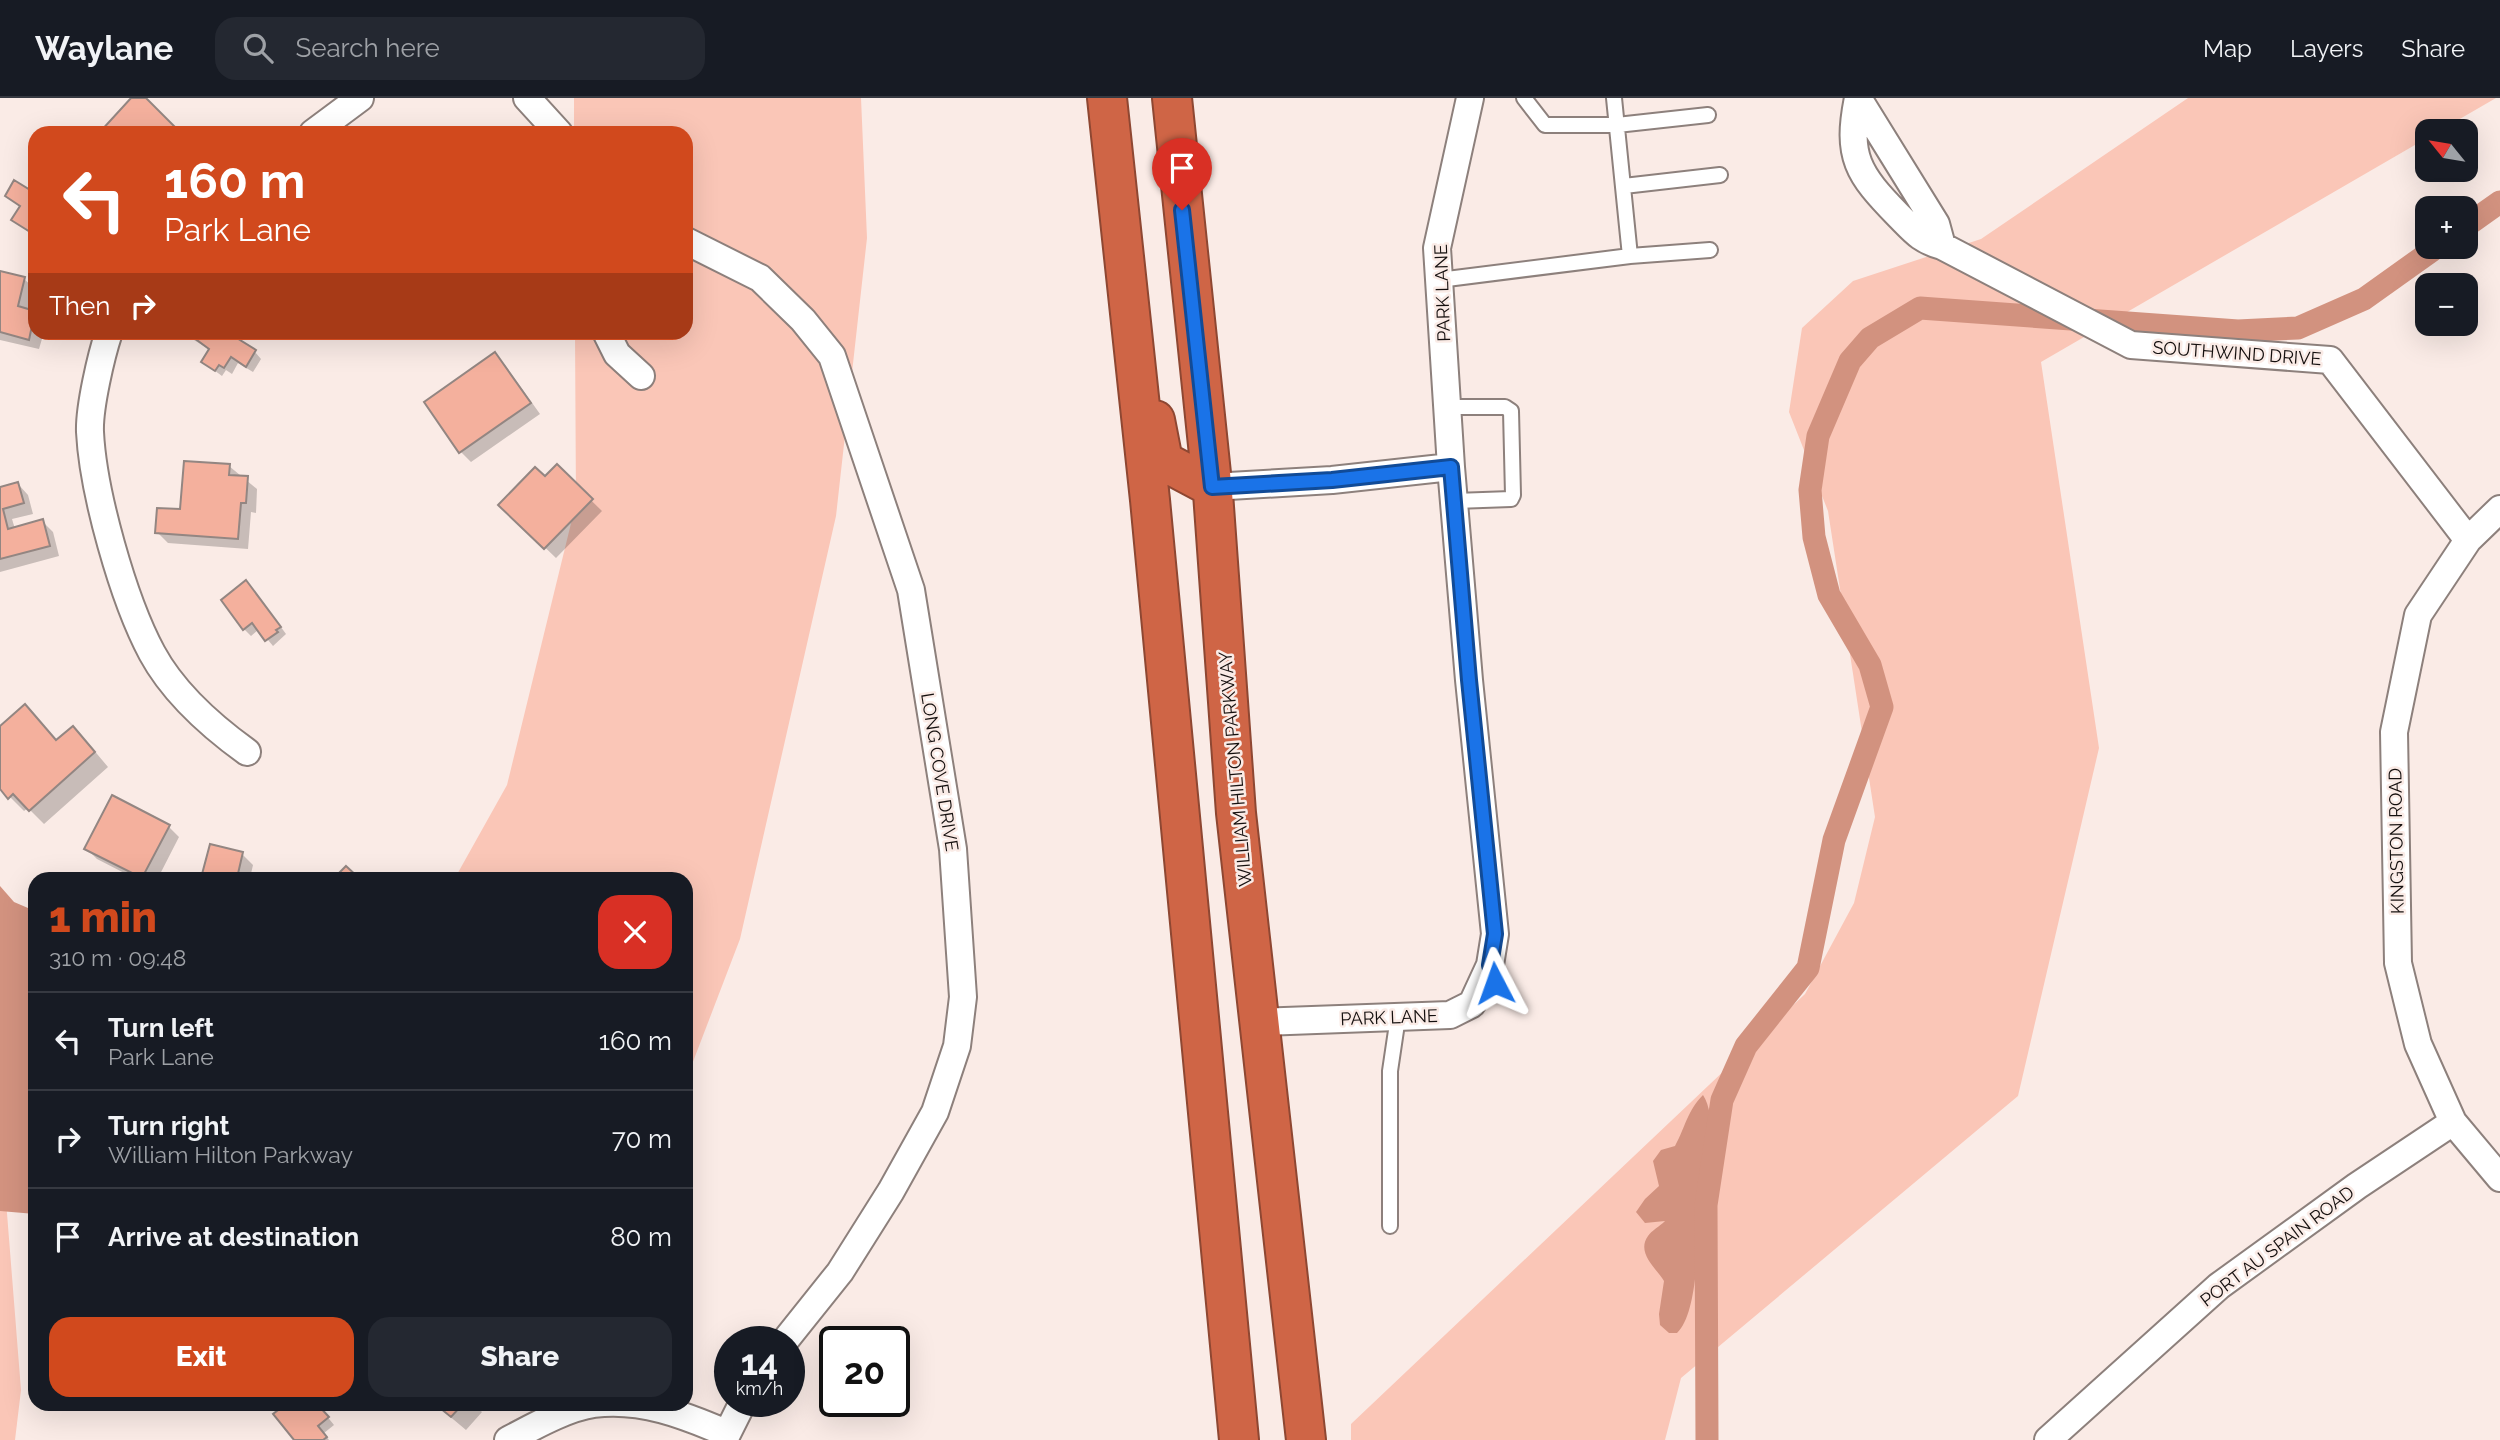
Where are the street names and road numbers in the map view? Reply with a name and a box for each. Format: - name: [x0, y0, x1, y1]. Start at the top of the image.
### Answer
- street label: PARK LANE: [1430, 244, 1454, 342]
- street label: SOUTHWIND DRIVE: [2152, 337, 2322, 369]
- street label: WILLIAM HILTON PARKWAY: [1214, 650, 1256, 888]
- street label: LONG COVE DRIVE: [917, 691, 963, 853]
- street label: KINGSTON ROAD: [2384, 768, 2408, 914]
- street label: PARK LANE: [1340, 1005, 1438, 1029]
- street label: PORT AU SPAIN ROAD: [2196, 1181, 2358, 1311]

